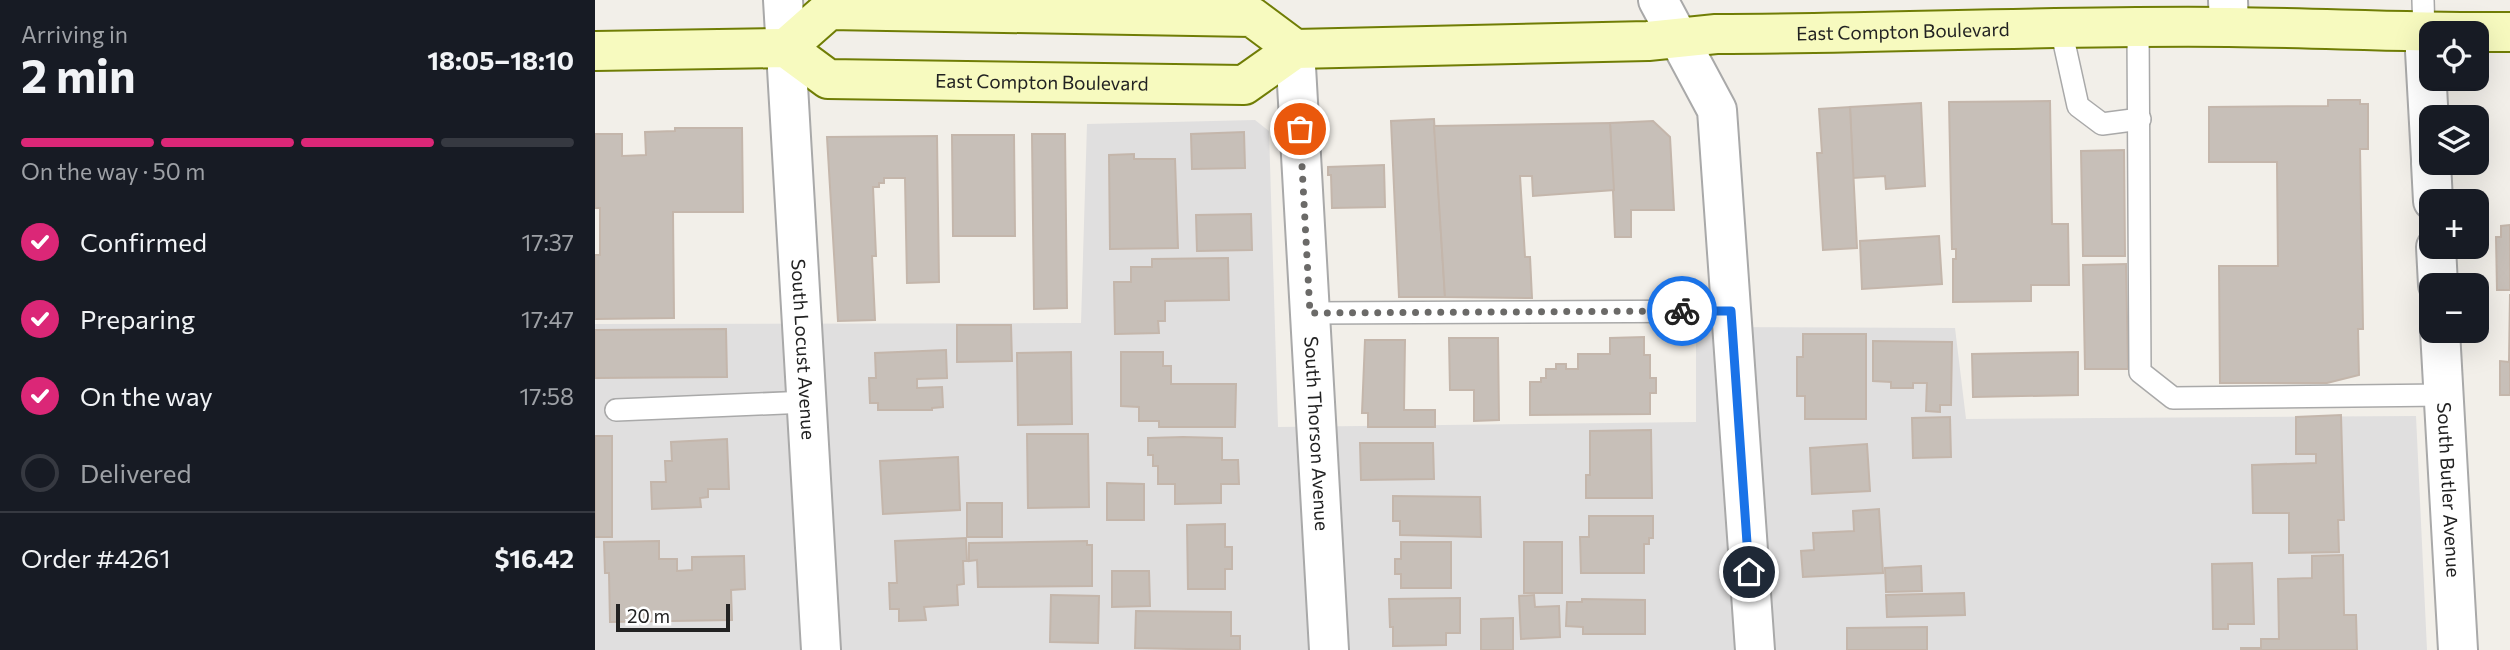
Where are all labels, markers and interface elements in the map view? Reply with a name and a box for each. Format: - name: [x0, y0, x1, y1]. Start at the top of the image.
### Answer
- street label: East Compton Boulevard: [1796, 17, 2010, 44]
- text: Arriving in: [21, 20, 128, 48]
- map controls: [2419, 21, 2489, 343]
- button: locate: [2419, 21, 2489, 91]
- text: 18:05–18:10: [427, 44, 574, 75]
- text: 2 min: [21, 46, 136, 102]
- street label: East Compton Boulevard: [935, 69, 1149, 95]
- pin: [1270, 99, 1330, 159]
- button: layers: [2419, 105, 2489, 175]
- icon: bag: [1281, 110, 1319, 148]
- text: On the way · 50 m: [21, 157, 205, 185]
- button: +: [2419, 189, 2489, 259]
- icon: check: [21, 223, 59, 261]
- text: Confirmed: [80, 226, 207, 257]
- text: 17:37: [521, 228, 574, 256]
- street label: South Locust Avenue: [787, 258, 821, 440]
- button: −: [2419, 273, 2489, 343]
- courier: [1647, 276, 1717, 346]
- icon: bike: [1663, 292, 1701, 330]
- icon: check: [21, 300, 59, 338]
- text: Preparing: [80, 303, 195, 334]
- text: 17:47: [521, 305, 574, 333]
- street label: South Thorson Avenue: [1300, 335, 1334, 531]
- icon: check: [21, 377, 59, 415]
- text: On the way: [80, 380, 213, 411]
- text: 17:58: [519, 382, 574, 410]
- street label: South Butler Avenue: [2433, 401, 2466, 578]
- text: Delivered: [80, 457, 191, 488]
- text: Order #4261: [21, 542, 171, 573]
- text: $16.42: [494, 542, 574, 573]
- pin: [1719, 542, 1779, 602]
- icon: home: [1730, 553, 1768, 591]
- scale bar: [616, 601, 730, 633]
- text: 20 m: [627, 604, 670, 627]

